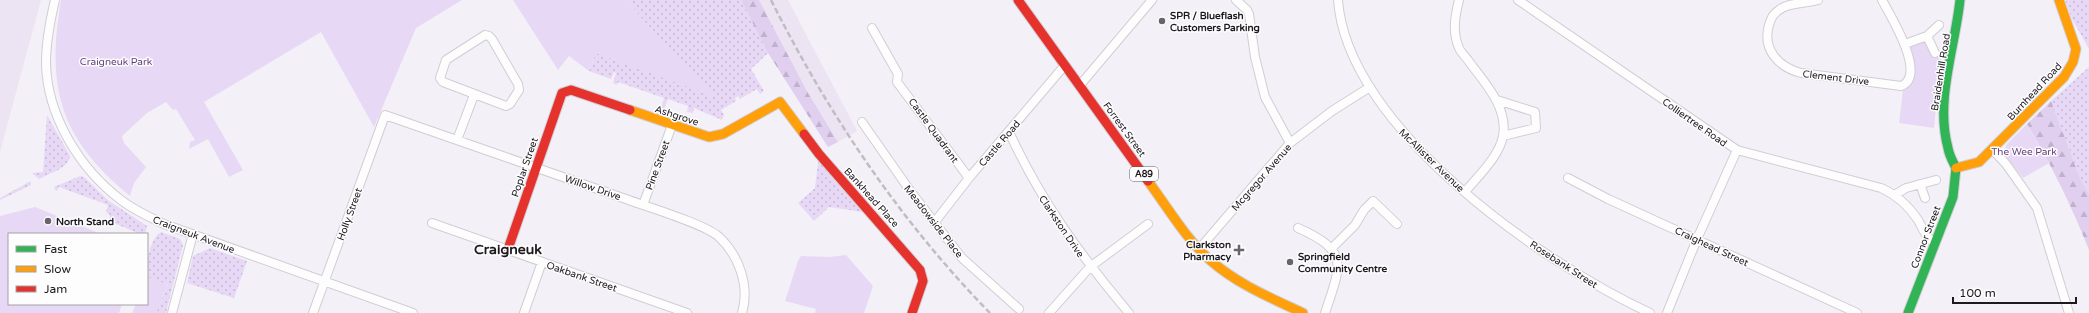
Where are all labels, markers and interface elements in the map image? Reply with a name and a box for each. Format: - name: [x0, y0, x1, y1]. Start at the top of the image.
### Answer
- place label: SPR / Blueflash Customers Parking: [1170, 10, 1260, 34]
- marker: SPR / Blueflash Customers Parking: [1157, 16, 1167, 26]
- street label: Braidenhill Road: [1929, 33, 1953, 112]
- park label: Craigneuk Park: [80, 56, 153, 68]
- street label: Burnhead Road: [2005, 60, 2064, 123]
- street label: Clement Drive: [1802, 68, 1870, 88]
- street label: Castle Quadrant: [906, 96, 961, 165]
- street label: Colliertree Road: [1660, 96, 1729, 150]
- street label: Forrest Street: [1100, 100, 1148, 159]
- street label: Ashgrove: [653, 103, 700, 129]
- street label: Castle Road: [977, 118, 1023, 169]
- street label: McAllister Avenue: [1396, 126, 1467, 195]
- street label: Poplar Street: [509, 136, 541, 199]
- street label: Pine Street: [643, 139, 673, 192]
- street label: Mcgregor Avenue: [1229, 141, 1294, 214]
- park label: The Wee Park: [1991, 146, 2057, 158]
- street label: Bankhead Place: [841, 165, 901, 230]
- road number: A89: [1130, 167, 1158, 181]
- street label: Willow Drive: [563, 173, 623, 203]
- street label: Meadowside Place: [901, 183, 965, 260]
- street label: Holly Street: [335, 186, 365, 242]
- street label: Clarkston Drive: [1036, 193, 1087, 260]
- street label: Connor Street: [1908, 204, 1943, 270]
- street label: Craigneuk Avenue: [151, 214, 237, 256]
- marker: North Stand: [43, 216, 53, 226]
- place label: North Stand: [56, 216, 114, 228]
- street label: Craighead Street: [1673, 225, 1751, 269]
- legend: [8, 233, 148, 305]
- street label: Rosebank Street: [1527, 238, 1600, 291]
- place label: Clarkston Pharmacy: [1183, 239, 1232, 263]
- district label: Craigneuk: [474, 241, 542, 258]
- text: Fast: [44, 242, 68, 256]
- marker: Clarkston Pharmacy: [1234, 245, 1244, 255]
- place label: Springfield Community Centre: [1298, 251, 1388, 275]
- marker: Springfield Community Centre: [1285, 257, 1295, 267]
- street label: Oakbank Street: [545, 259, 619, 295]
- text: Slow: [44, 262, 71, 276]
- scale bar: [1953, 279, 2076, 305]
- text: Jam: [44, 282, 67, 296]
- text: 100 m: [1959, 286, 1996, 300]

